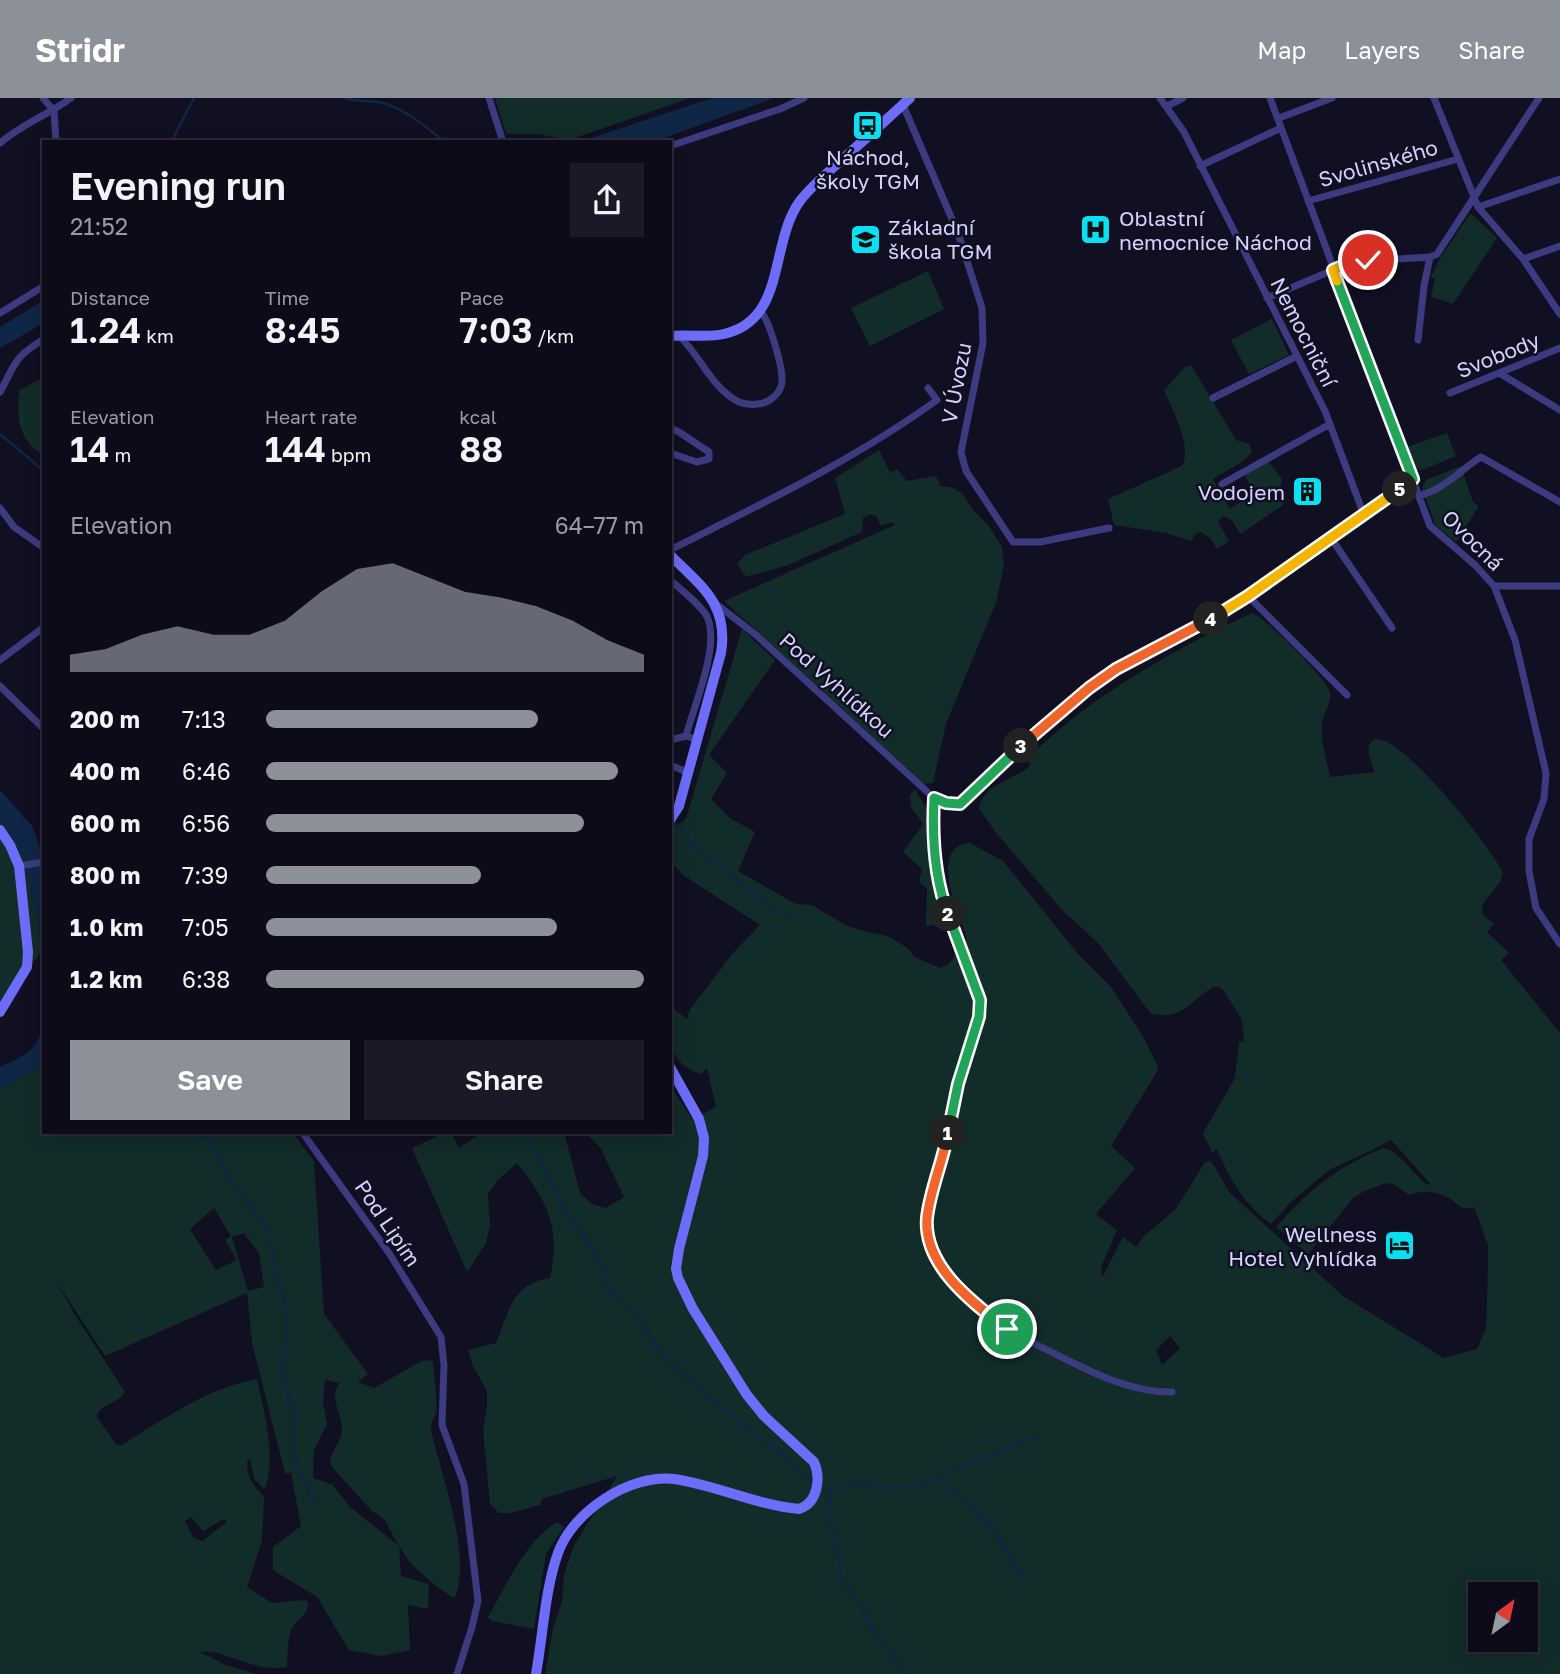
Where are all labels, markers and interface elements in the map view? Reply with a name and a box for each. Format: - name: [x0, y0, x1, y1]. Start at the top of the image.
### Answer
- text: Stridr: [35, 30, 125, 69]
- text: Map: [1257, 35, 1306, 64]
- text: Layers: [1344, 35, 1420, 64]
- text: Share: [1458, 35, 1525, 64]
- bus stop icon: Náchod, školy TGM: [851, 108, 885, 142]
- street label: Svolinského: [1315, 134, 1441, 192]
- place label: Náchod, školy TGM: [816, 144, 920, 194]
- text: Evening run: [70, 163, 286, 208]
- button: share: [570, 163, 644, 237]
- place label: Oblastní nemocnice Náchod: [1119, 205, 1312, 255]
- text: 21:52: [70, 212, 128, 240]
- hospital icon: Oblastní nemocnice Náchod: [1079, 213, 1113, 247]
- place label: Základní škola TGM: [888, 214, 992, 264]
- school or university icon: Základní škola TGM: [848, 222, 882, 256]
- pin: [1338, 230, 1398, 290]
- icon: check: [1349, 241, 1387, 279]
- street label: Nemocniční: [1265, 273, 1343, 392]
- text: Distance: [70, 286, 150, 309]
- text: Time: [265, 286, 309, 309]
- text: Pace: [459, 286, 504, 309]
- text: 1.24: [70, 309, 141, 351]
- text: 8:45: [265, 309, 340, 351]
- text: 7:03: [459, 309, 533, 351]
- text: km: [141, 324, 174, 347]
- text: /km: [533, 324, 574, 347]
- street label: Svobody: [1453, 326, 1544, 383]
- street label: V Úvozu: [935, 340, 977, 426]
- text: Elevation: [70, 405, 155, 428]
- text: Heart rate: [265, 405, 357, 428]
- text: kcal: [459, 405, 497, 428]
- text: 14: [70, 428, 110, 470]
- text: 144: [265, 428, 326, 470]
- text: 88: [459, 428, 503, 470]
- text: m: [110, 443, 131, 466]
- text: bpm: [326, 443, 371, 466]
- pin: 5: [1382, 472, 1418, 506]
- building icon: Vodojem: [1291, 475, 1325, 509]
- text: 5: [1394, 477, 1405, 500]
- place label: Vodojem: [1198, 479, 1285, 505]
- street label: Ovocná: [1437, 504, 1509, 576]
- text: Elevation: [70, 511, 172, 539]
- text: 64–77 m: [555, 511, 644, 539]
- pin: 4: [1194, 602, 1228, 636]
- text: 4: [1205, 607, 1216, 630]
- street label: Pod Vyhlídkou: [774, 627, 900, 743]
- text: 200 m: [70, 705, 140, 733]
- text: 7:13: [182, 705, 226, 733]
- pin: 3: [1004, 728, 1038, 764]
- text: 3: [1015, 734, 1026, 757]
- text: 400 m: [70, 757, 140, 785]
- text: 6:46: [182, 757, 231, 785]
- text: 600 m: [70, 809, 140, 837]
- text: 6:56: [182, 809, 230, 837]
- text: 800 m: [70, 861, 141, 889]
- text: 7:39: [182, 861, 228, 889]
- pin: 2: [930, 896, 965, 932]
- text: 2: [942, 902, 953, 925]
- text: 1.0 km: [70, 913, 143, 941]
- text: 7:05: [182, 913, 229, 941]
- text: 1.2 km: [70, 965, 142, 993]
- text: 6:38: [182, 965, 230, 993]
- button: Save: [70, 1040, 350, 1120]
- button: Share: [364, 1040, 644, 1120]
- pin: 1: [930, 1116, 965, 1150]
- text: 1: [943, 1121, 952, 1144]
- street label: Pod Lipím: [350, 1175, 426, 1271]
- place label: Wellness Hotel Vyhlídka: [1228, 1221, 1377, 1271]
- hotel icon: Wellness Hotel Vyhlídka: [1383, 1229, 1417, 1263]
- pin: [977, 1299, 1037, 1359]
- icon: arrive: [988, 1310, 1026, 1348]
- north arrow: [1468, 1582, 1538, 1652]
- map controls: [1468, 1582, 1538, 1652]

